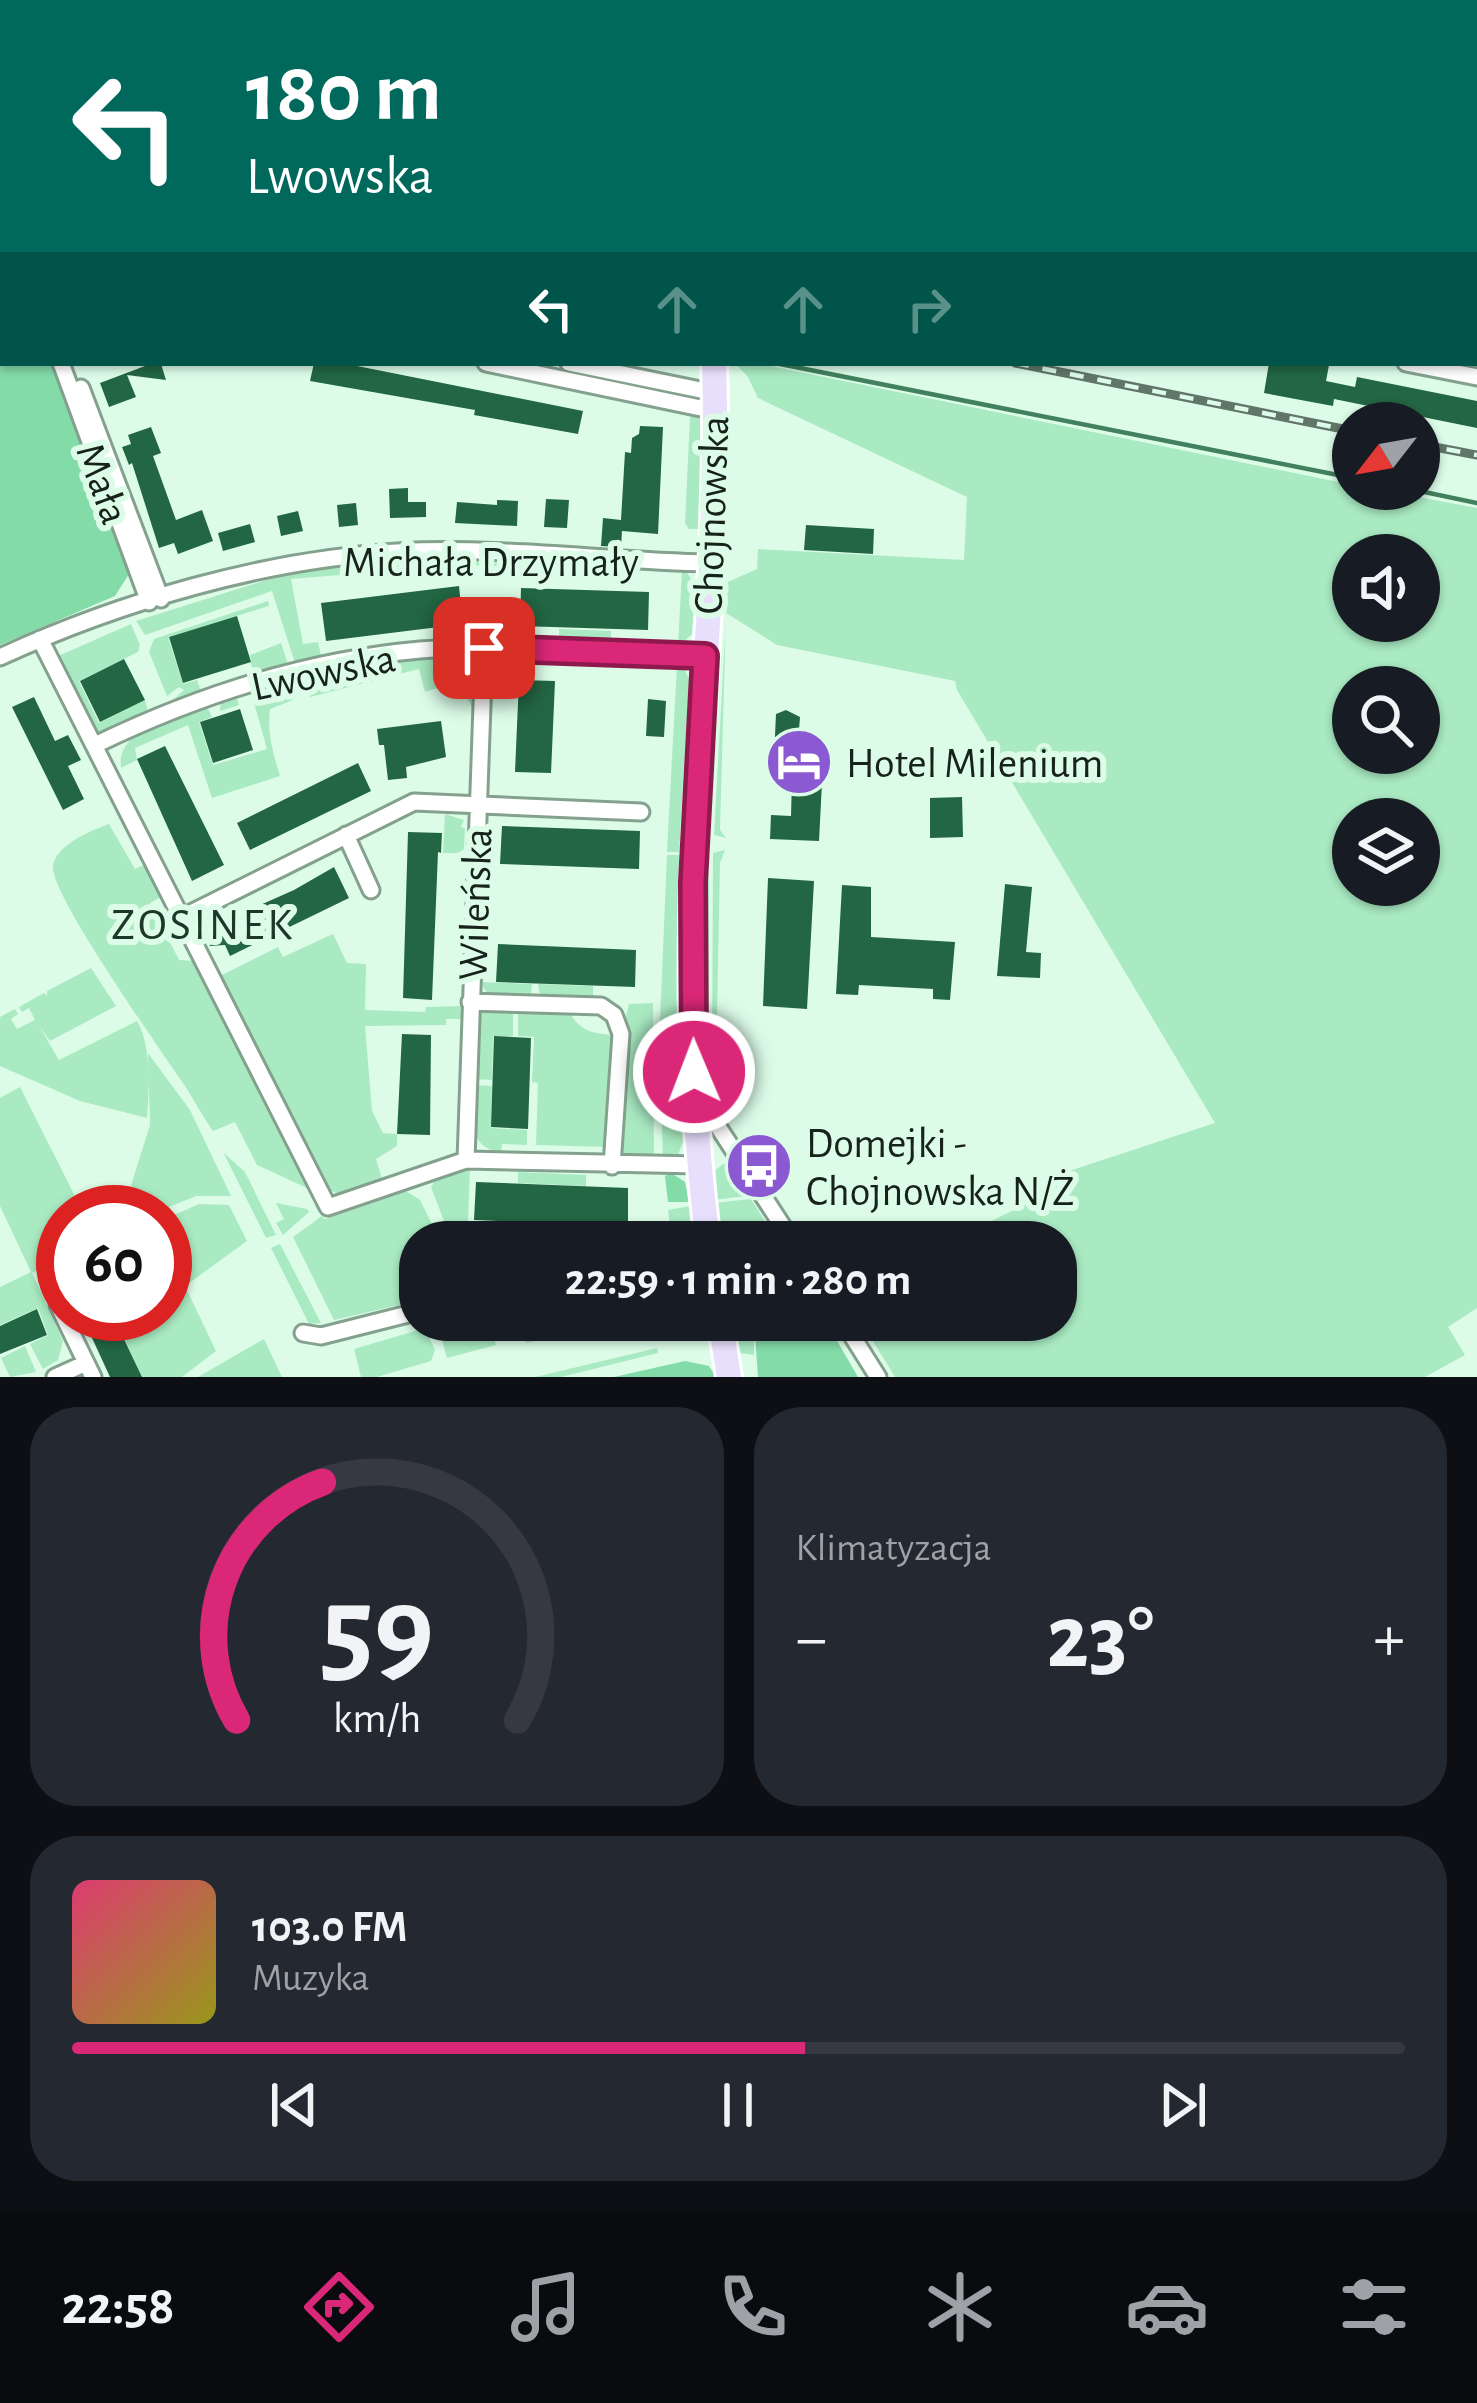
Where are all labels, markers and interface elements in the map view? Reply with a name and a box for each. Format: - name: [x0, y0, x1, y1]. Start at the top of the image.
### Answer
- icon: left: [48, 48, 204, 204]
- text: 180 m: [246, 52, 442, 136]
- text: Lwowska: [246, 150, 433, 204]
- icon: left: [518, 276, 584, 342]
- icon: ahead: [644, 276, 710, 342]
- icon: ahead: [770, 276, 836, 342]
- icon: right: [896, 276, 962, 342]
- north arrow: [1332, 402, 1440, 510]
- map controls: [1332, 402, 1440, 906]
- street label: Chojnowska: [688, 415, 736, 615]
- street label: Mała: [68, 438, 136, 530]
- button: sound: [1332, 534, 1440, 642]
- street label: Michała Drzymały: [343, 542, 639, 584]
- pin: [433, 597, 535, 699]
- icon: arrive: [451, 615, 517, 681]
- street label: Lwowska: [248, 637, 399, 709]
- button: search: [1332, 666, 1440, 774]
- hotel icon: Hotel Milenium: [764, 727, 834, 797]
- place label: Hotel Milenium: [846, 743, 1103, 785]
- button: layers: [1332, 798, 1440, 906]
- street label: Wileńska: [452, 827, 500, 981]
- district label: ZOSINEK: [111, 903, 295, 948]
- position arrow: [631, 1009, 757, 1135]
- place label: Domejki - Chojnowska N/Ż: [806, 1123, 1075, 1213]
- bus stop icon: Domejki - Chojnowska N/Ż: [724, 1131, 794, 1201]
- speed limit sign: 60: [36, 1185, 192, 1341]
- text: 22:59 · 1 min · 280 m: [565, 1258, 911, 1303]
- text: Klimatyzacja: [796, 1529, 992, 1568]
- text: 59: [320, 1569, 434, 1694]
- text: 23°: [1046, 1594, 1154, 1684]
- text: −: [796, 1606, 827, 1672]
- text: +: [1373, 1606, 1405, 1672]
- text: km/h: [333, 1697, 421, 1740]
- text: 103.0 FM: [252, 1905, 408, 1950]
- text: Muzyka: [252, 1959, 370, 1998]
- icon: previous: [261, 2072, 327, 2138]
- icon: pause: [705, 2072, 771, 2138]
- icon: next: [1150, 2072, 1216, 2138]
- icon: directions: [297, 2265, 381, 2349]
- icon: music: [504, 2265, 588, 2349]
- icon: phone: [711, 2265, 795, 2349]
- icon: climate: [918, 2265, 1002, 2349]
- icon: car: [1125, 2265, 1209, 2349]
- icon: filters: [1332, 2265, 1416, 2349]
- text: 22:58: [61, 2280, 175, 2334]

